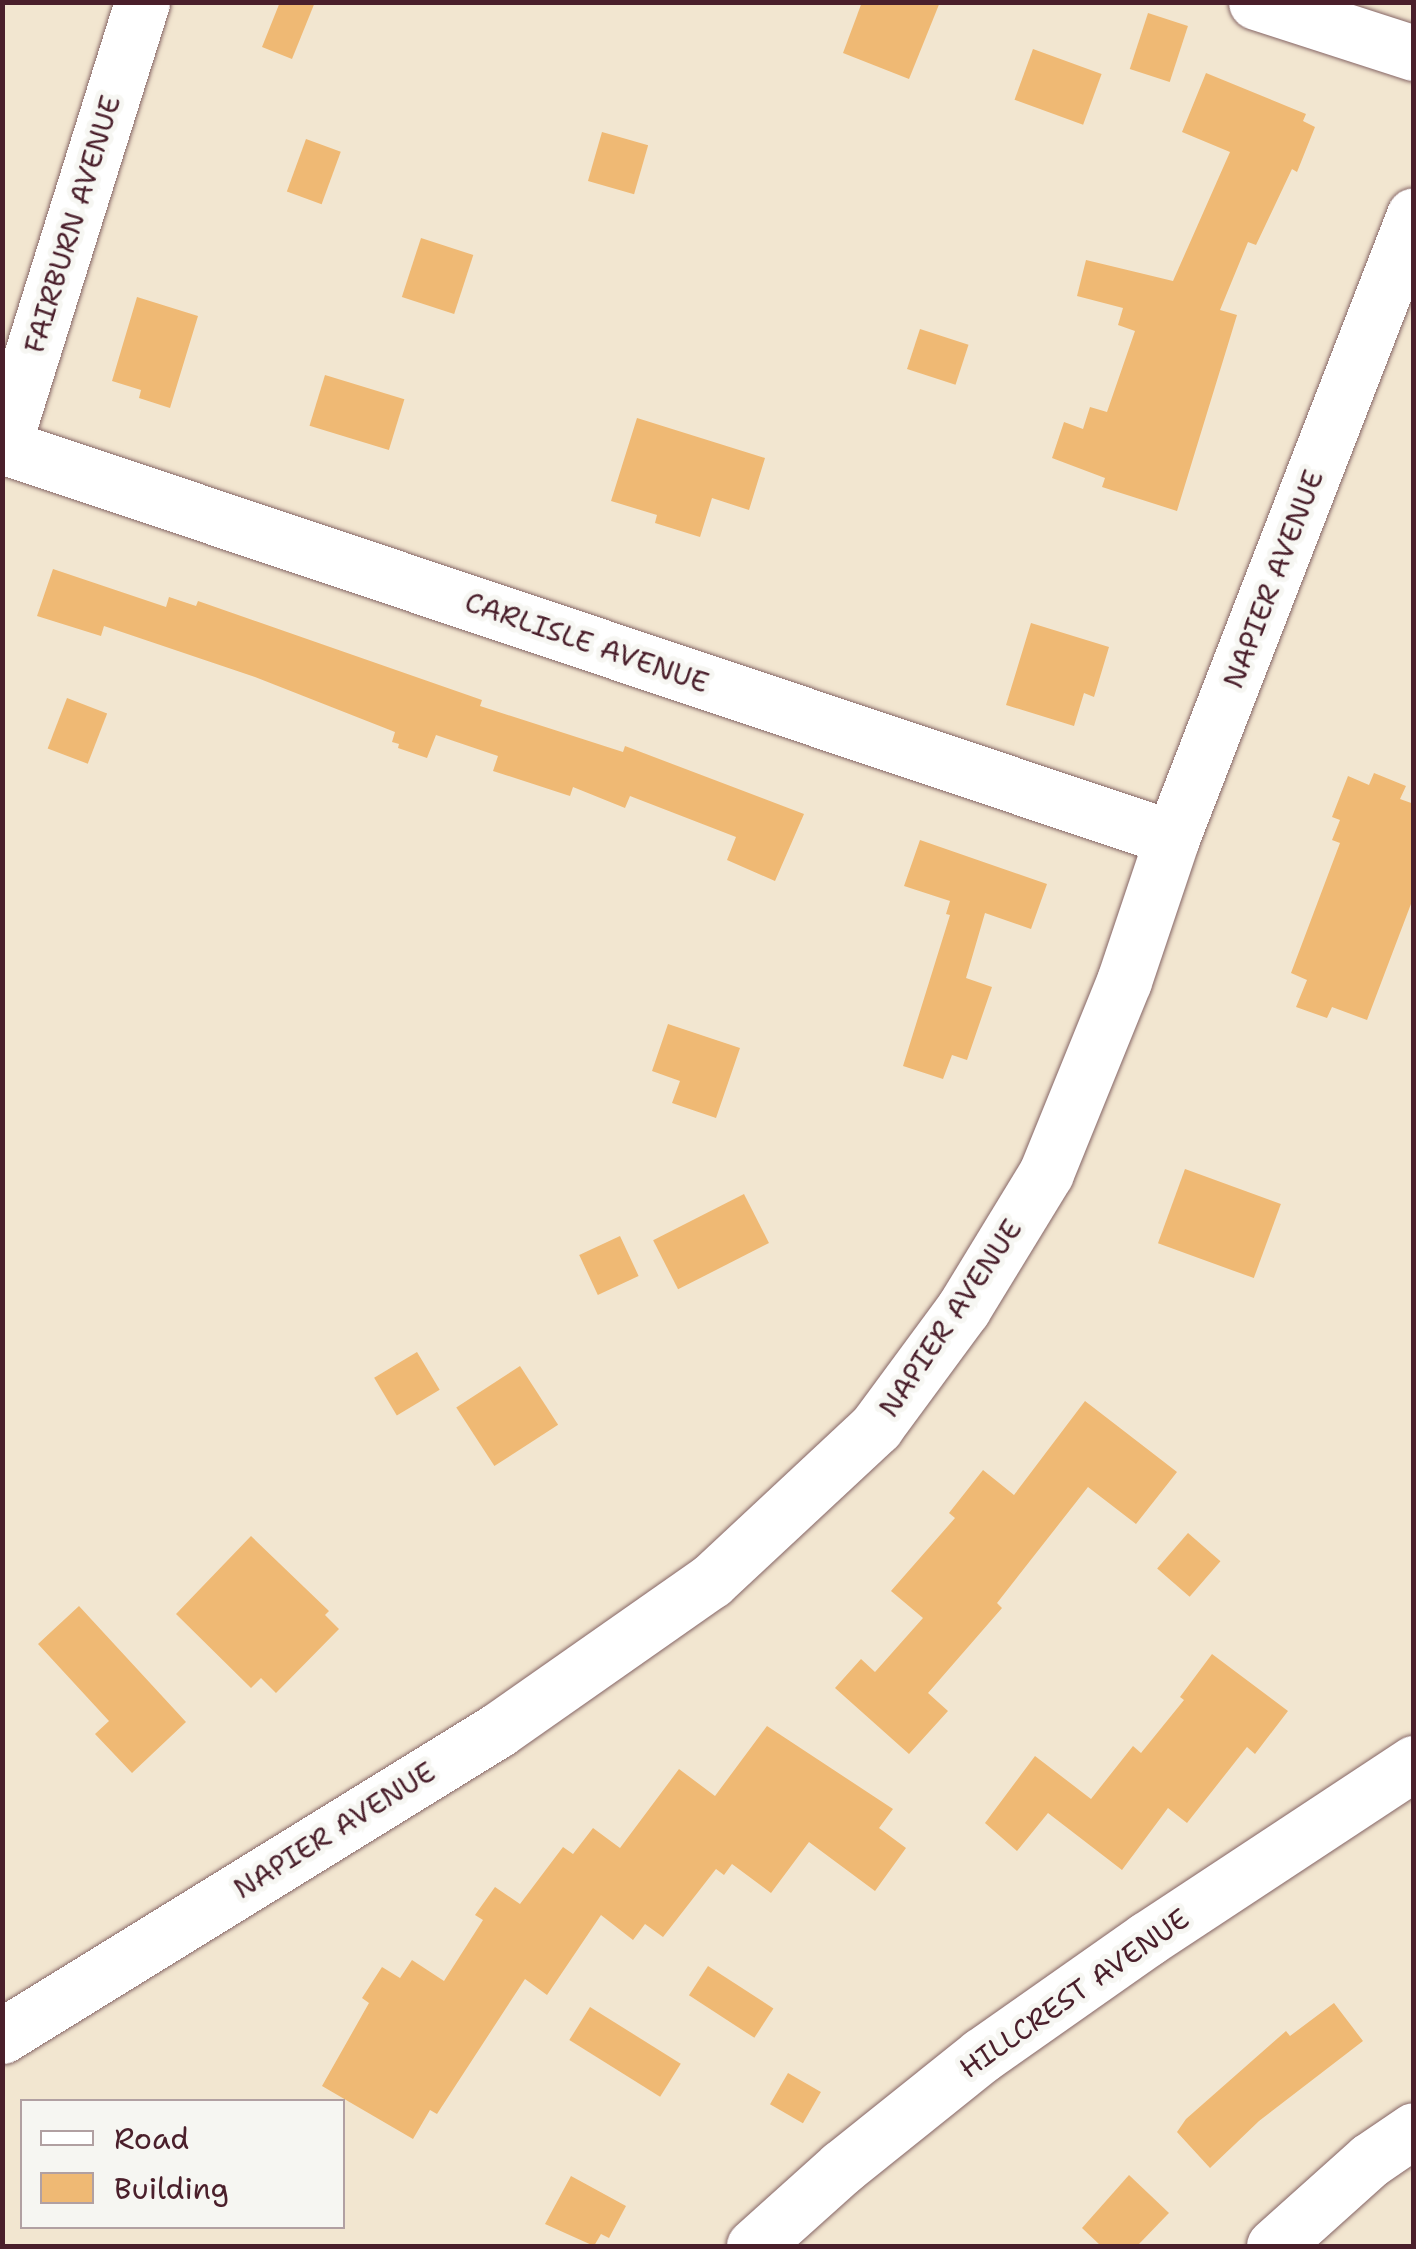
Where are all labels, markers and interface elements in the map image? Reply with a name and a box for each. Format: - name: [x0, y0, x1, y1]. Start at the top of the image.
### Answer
- street label: FAIRBURN AVENUE: [17, 91, 127, 357]
- street label: NAPIER AVENUE: [1216, 465, 1330, 693]
- street label: CARLISLE AVENUE: [461, 585, 713, 699]
- street label: NAPIER AVENUE: [872, 1213, 1028, 1423]
- street label: NAPIER AVENUE: [227, 1755, 441, 1905]
- street label: HILLCREST AVENUE: [953, 1901, 1195, 2085]
- legend: [20, 2099, 345, 2229]
- text: Road: [114, 2118, 189, 2159]
- text: Building: [114, 2168, 229, 2209]

